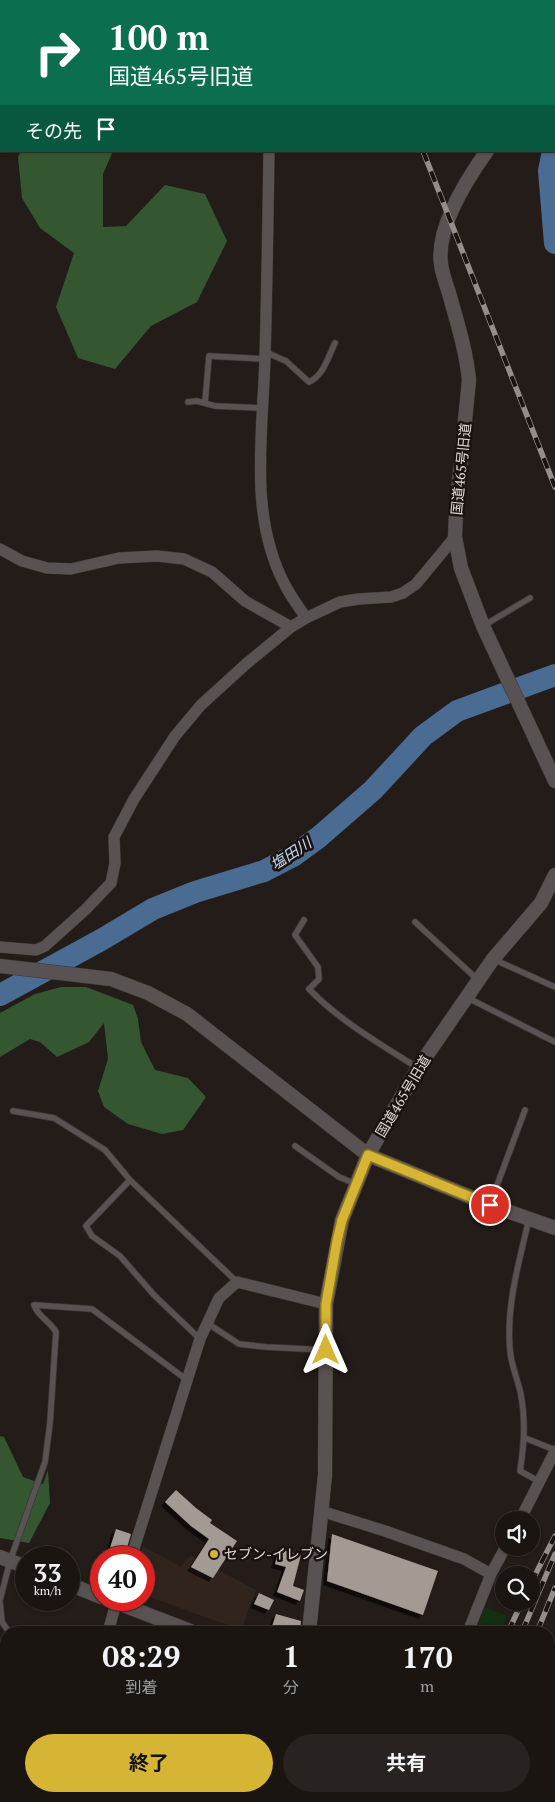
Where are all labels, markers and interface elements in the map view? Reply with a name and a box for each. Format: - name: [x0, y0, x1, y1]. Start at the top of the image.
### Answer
- text: 100 m: [108, 14, 209, 60]
- icon: right: [25, 20, 90, 85]
- text: 国道465号旧道: [108, 61, 253, 90]
- icon: arrive: [92, 115, 120, 143]
- text: その先: [25, 118, 82, 143]
- street label: 国道465号旧道: [446, 422, 475, 516]
- water label: 塩田川: [266, 831, 316, 874]
- street label: 国道465号旧道: [371, 1051, 435, 1140]
- pin: [469, 1184, 511, 1226]
- icon: arrive: [476, 1191, 504, 1219]
- position arrow: [299, 1323, 351, 1375]
- map controls: [495, 1511, 540, 1611]
- button: sound: [495, 1511, 540, 1556]
- place label: セブン-イレブン: [224, 1544, 328, 1563]
- speed limit sign: 40: [90, 1546, 155, 1611]
- marker: セブン-イレブン: [208, 1548, 220, 1560]
- text: 33: [33, 1556, 62, 1589]
- button: search: [495, 1566, 540, 1611]
- text: km/h: [34, 1583, 61, 1598]
- text: 08:29: [102, 1636, 180, 1676]
- text: 1: [283, 1636, 300, 1676]
- text: 170: [402, 1637, 453, 1677]
- text: m: [420, 1675, 434, 1697]
- text: 到着: [125, 1676, 157, 1698]
- text: 分: [283, 1676, 299, 1698]
- button: 終了: [25, 1734, 273, 1792]
- button: 共有: [283, 1734, 530, 1792]

